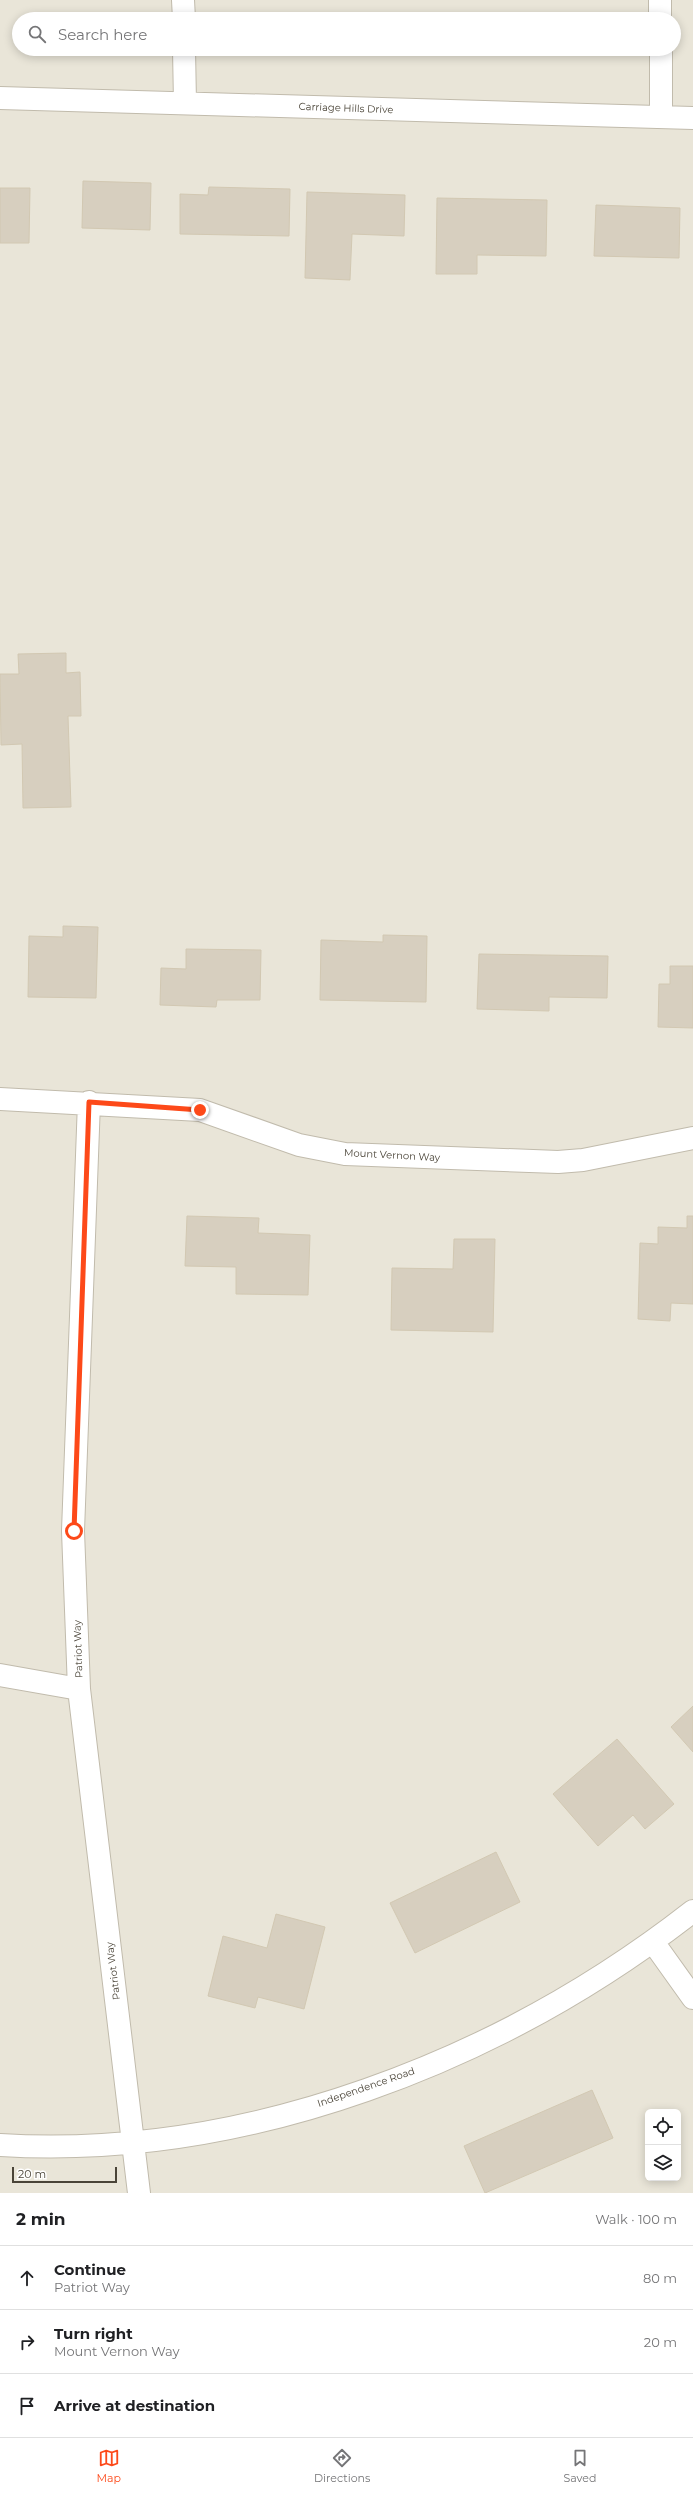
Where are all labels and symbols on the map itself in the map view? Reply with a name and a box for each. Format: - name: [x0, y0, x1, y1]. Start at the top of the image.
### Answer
- street label: Carriage Hills Drive: [298, 100, 394, 116]
- route end: [191, 1101, 209, 1119]
- street label: Mount Vernon Way: [343, 1146, 441, 1164]
- route start: [65, 1522, 83, 1540]
- street label: Patriot Way: [70, 1619, 86, 1678]
- street label: Patriot Way: [103, 1941, 123, 2001]
- street label: Independence Road: [316, 2064, 416, 2110]
- scale bar: [12, 2165, 117, 2184]

